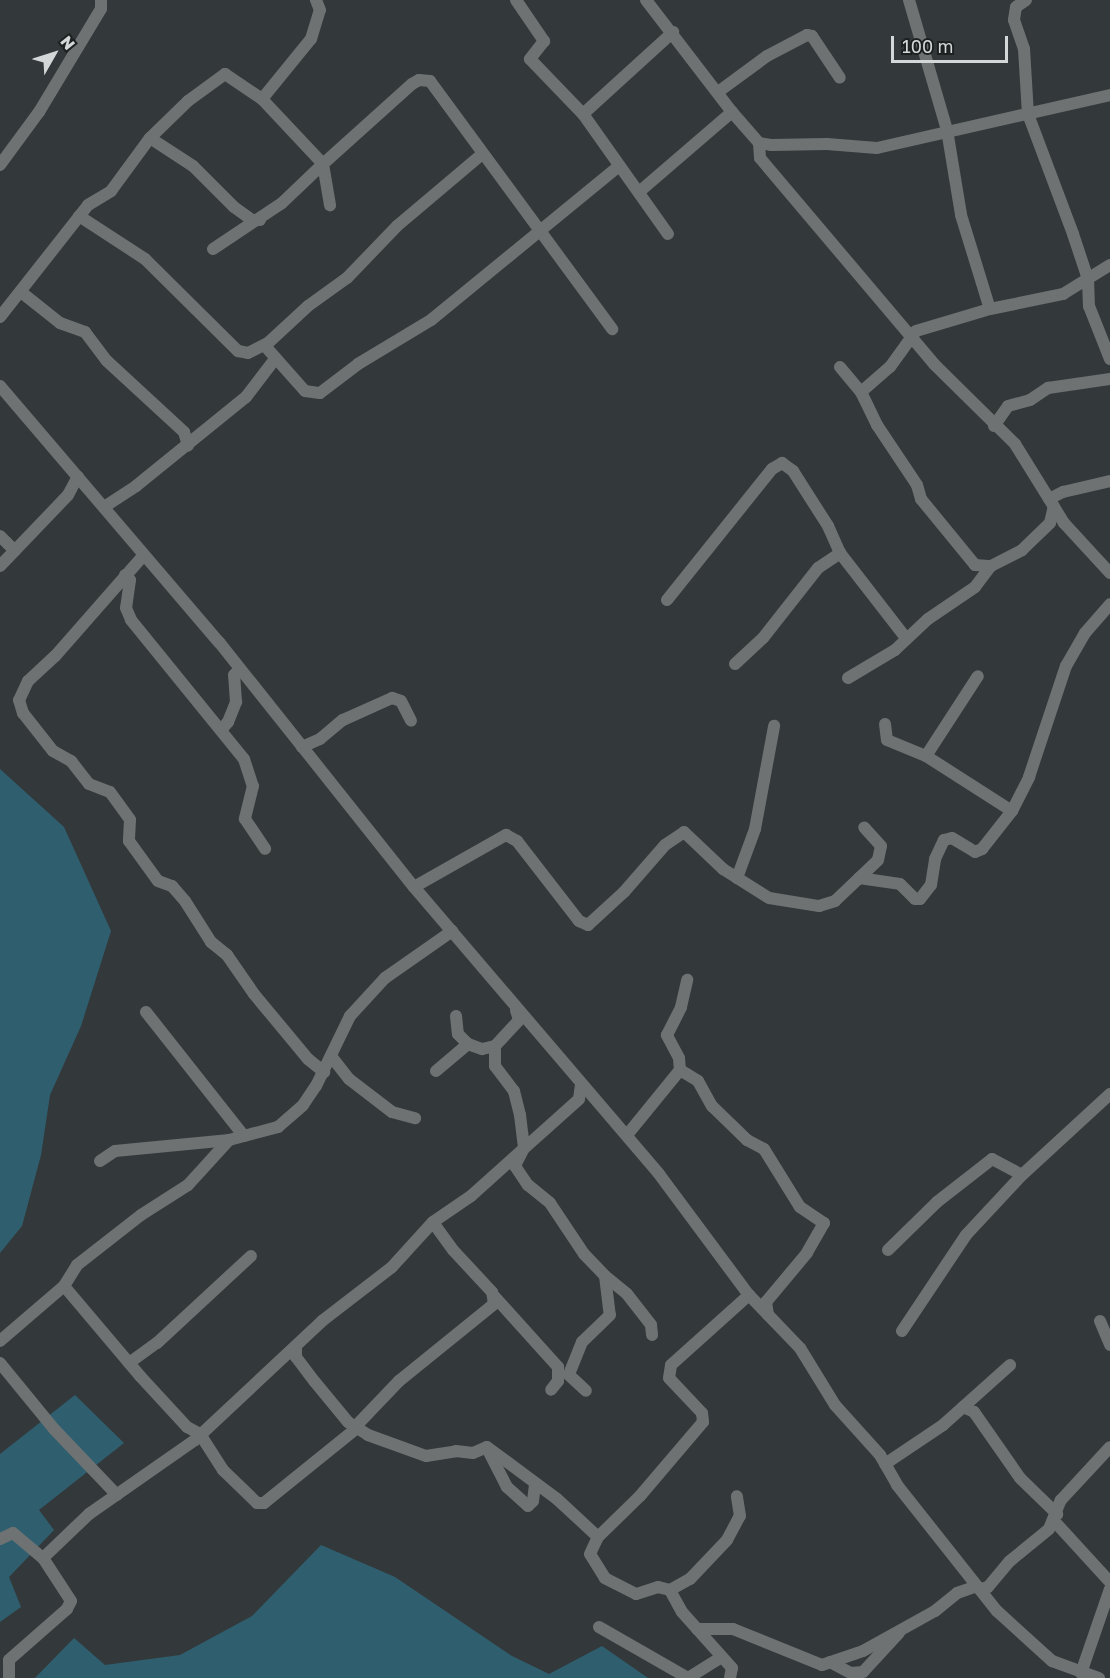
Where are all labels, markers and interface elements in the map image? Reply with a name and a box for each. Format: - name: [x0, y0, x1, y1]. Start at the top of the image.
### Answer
- north arrow: [24, 24, 84, 84]
- scale bar: [894, 24, 1011, 62]
- text: N: [56, 32, 80, 54]
- text: 100 m: [902, 35, 953, 57]

